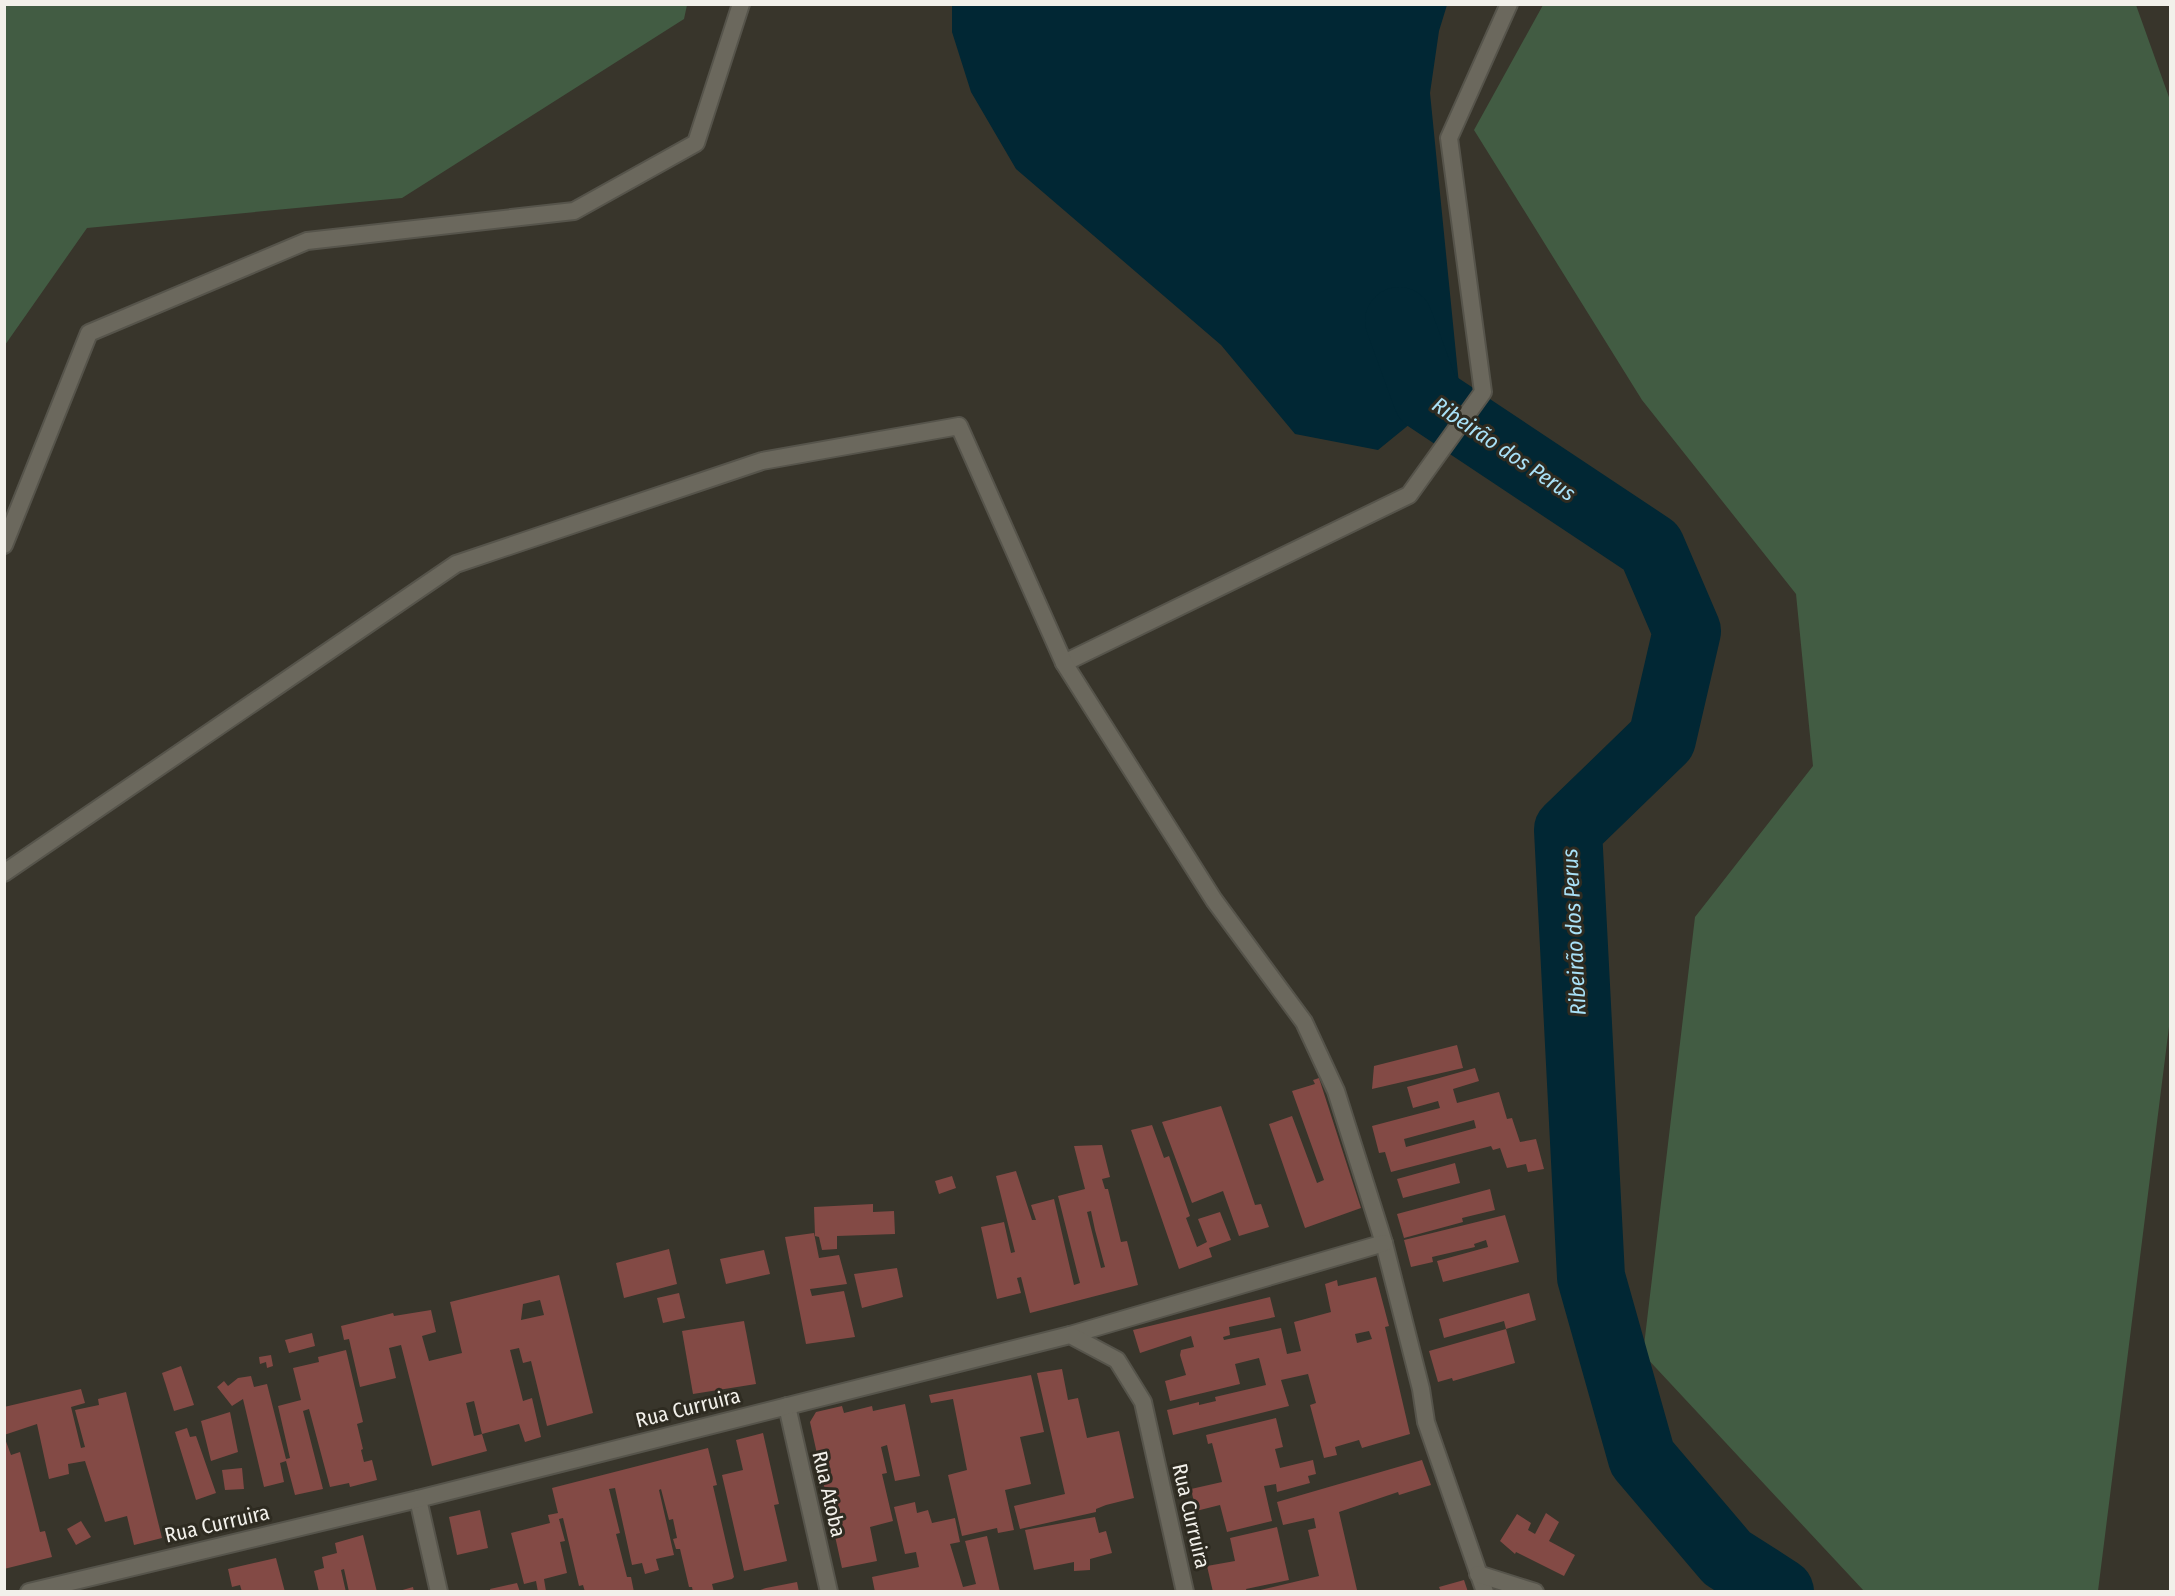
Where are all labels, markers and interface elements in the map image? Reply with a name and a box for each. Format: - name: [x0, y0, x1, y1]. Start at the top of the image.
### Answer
- water label: Ribeirão dos Perus: [1427, 391, 1581, 507]
- water label: Ribeirão dos Perus: [1556, 848, 1592, 1016]
- street label: Rua Curruira: [633, 1382, 743, 1434]
- street label: Rua Atoba: [806, 1448, 852, 1540]
- street label: Rua Curruira: [1166, 1461, 1216, 1571]
- street label: Rua Curruira: [162, 1499, 272, 1549]

